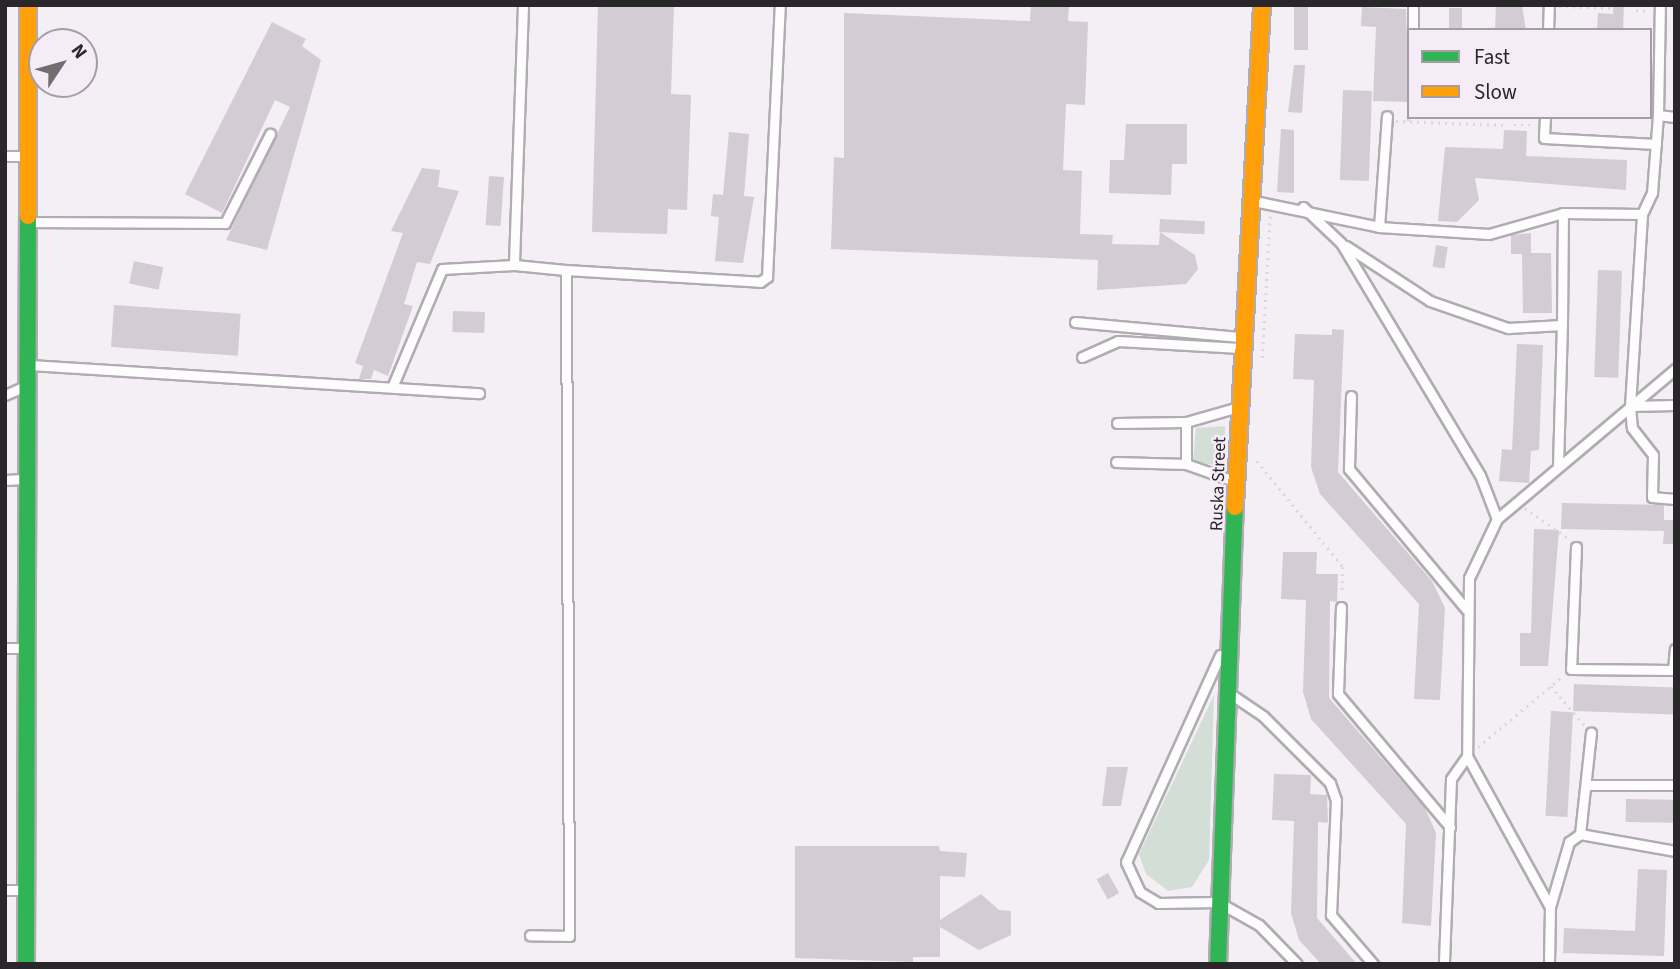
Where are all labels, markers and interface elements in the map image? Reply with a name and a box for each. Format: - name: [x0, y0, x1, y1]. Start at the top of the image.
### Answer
- north arrow: [28, 28, 98, 98]
- legend: [1407, 28, 1652, 119]
- text: N: [64, 38, 93, 65]
- text: Fast: [1474, 42, 1510, 72]
- text: Slow: [1474, 77, 1517, 107]
- street label: Ruska Street: [1207, 437, 1231, 531]

